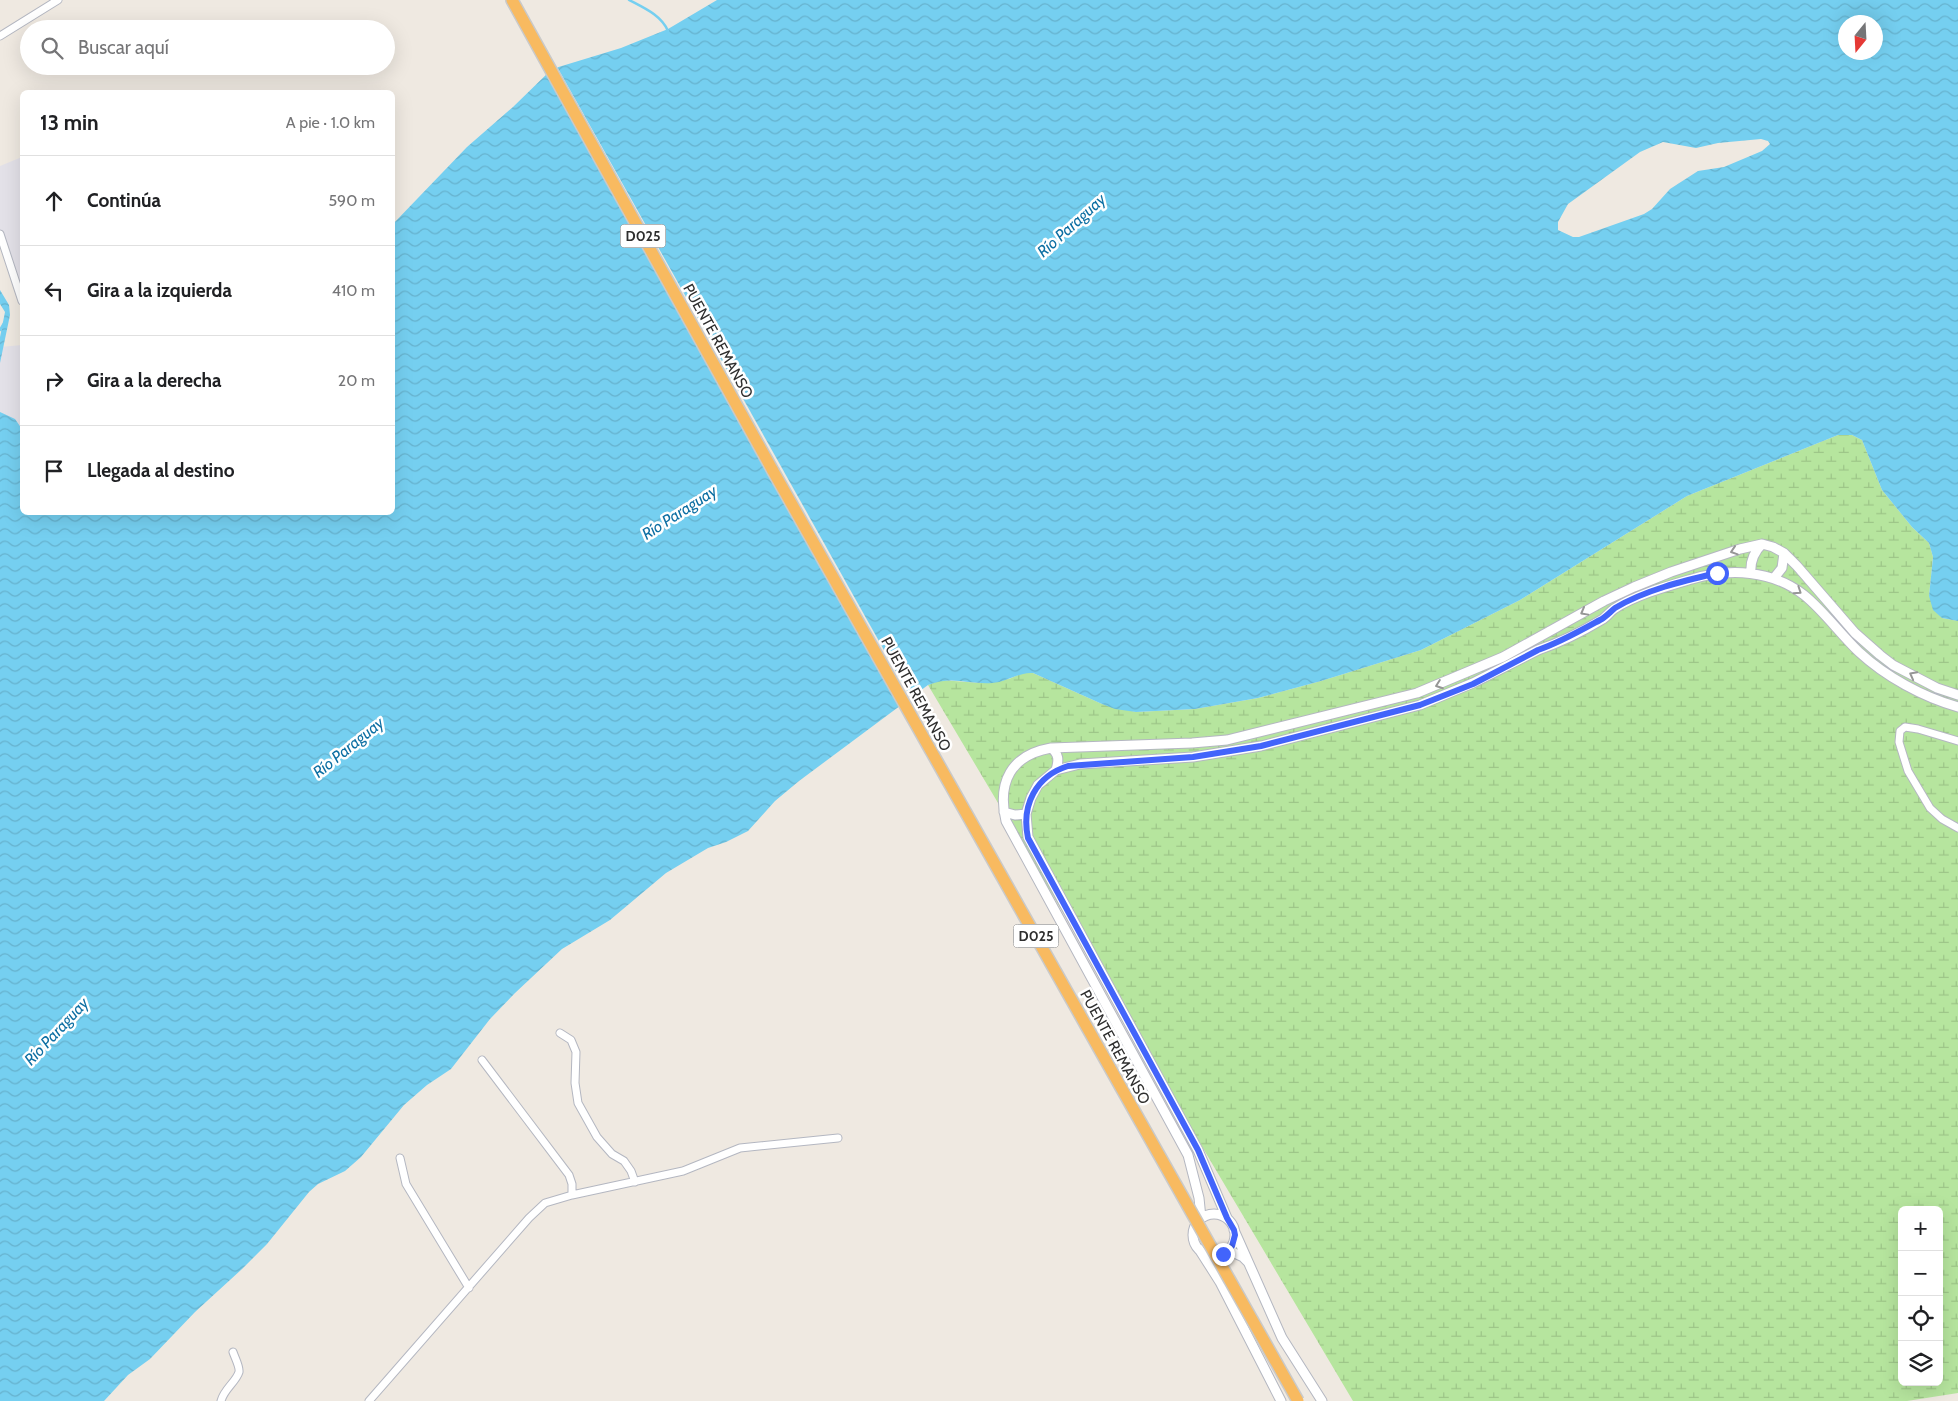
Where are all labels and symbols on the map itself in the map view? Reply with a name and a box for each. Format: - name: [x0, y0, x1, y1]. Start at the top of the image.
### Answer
- north arrow: [1838, 15, 1883, 60]
- water label: Río Paraguay: [1033, 189, 1110, 261]
- road number: D025: [620, 225, 666, 248]
- street label: PUENTE REMANSO: [679, 281, 757, 401]
- water label: Río Paraguay: [638, 481, 721, 544]
- one-way arrow: [1730, 545, 1738, 555]
- route start: [1706, 562, 1729, 585]
- one-way arrow: [1792, 585, 1801, 595]
- one-way arrow: [1580, 606, 1589, 616]
- street label: PUENTE REMANSO: [877, 634, 955, 754]
- one-way arrow: [1910, 671, 1919, 681]
- one-way arrow: [1435, 679, 1443, 689]
- water label: Río Paraguay: [309, 713, 388, 782]
- road number: D025: [1014, 924, 1058, 948]
- street label: PUENTE REMANSO: [1076, 987, 1154, 1107]
- water label: Río Paraguay: [20, 993, 93, 1069]
- route end: [1212, 1243, 1235, 1266]

